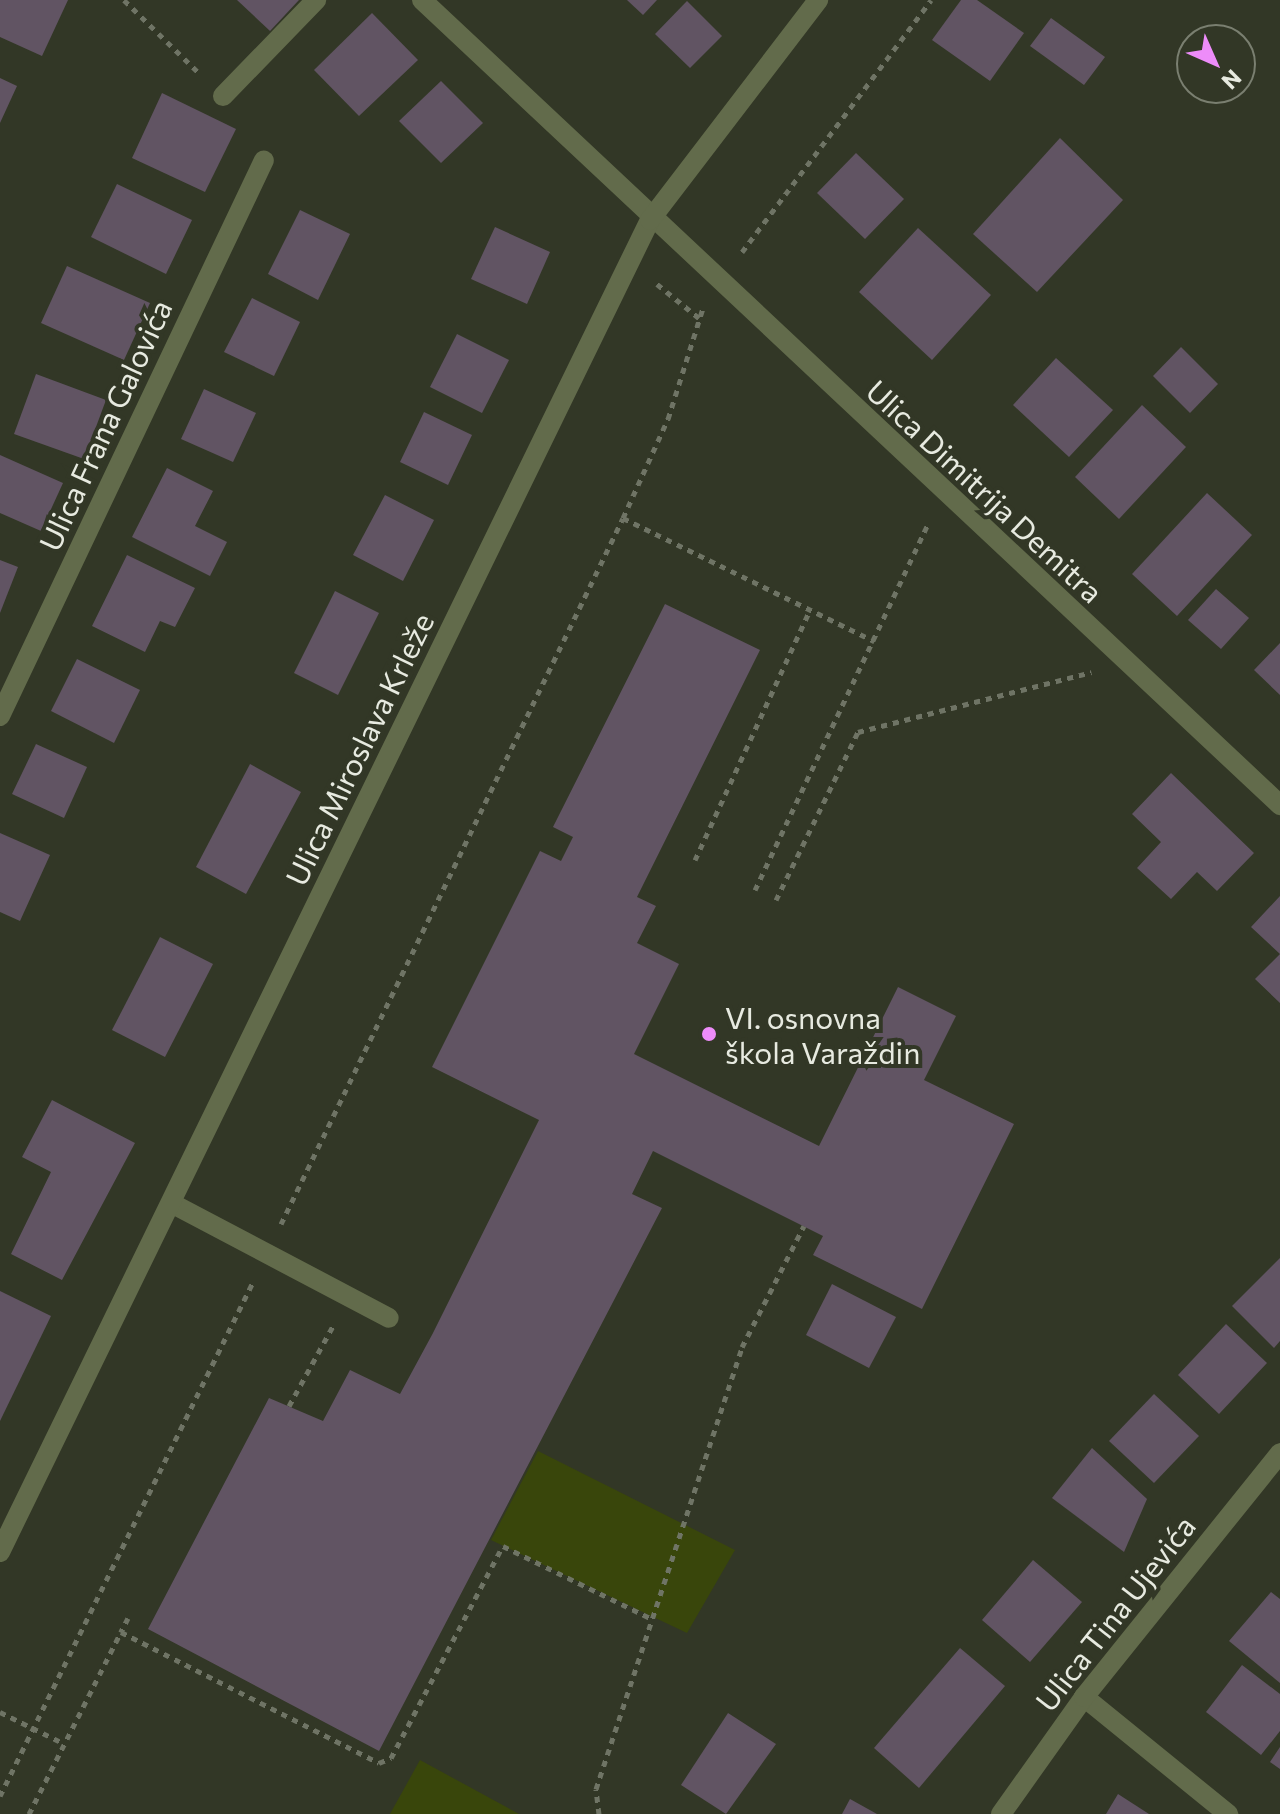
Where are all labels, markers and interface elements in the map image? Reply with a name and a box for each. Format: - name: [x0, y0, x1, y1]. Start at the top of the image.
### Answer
- north arrow: [1176, 24, 1256, 104]
- text: N: [1217, 65, 1247, 95]
- street label: Ulica Frana Galovića: [31, 294, 179, 556]
- street label: Ulica Dimitrija Demitra: [859, 372, 1111, 610]
- street label: Ulica Miroslava Krleže: [277, 607, 441, 891]
- place label: VI. osnovna škola Varaždin: [725, 999, 920, 1070]
- marker: VI. osnovna škola Varaždin: [700, 1025, 718, 1043]
- street label: Ulica Tina Ujevića: [1028, 1508, 1202, 1718]

